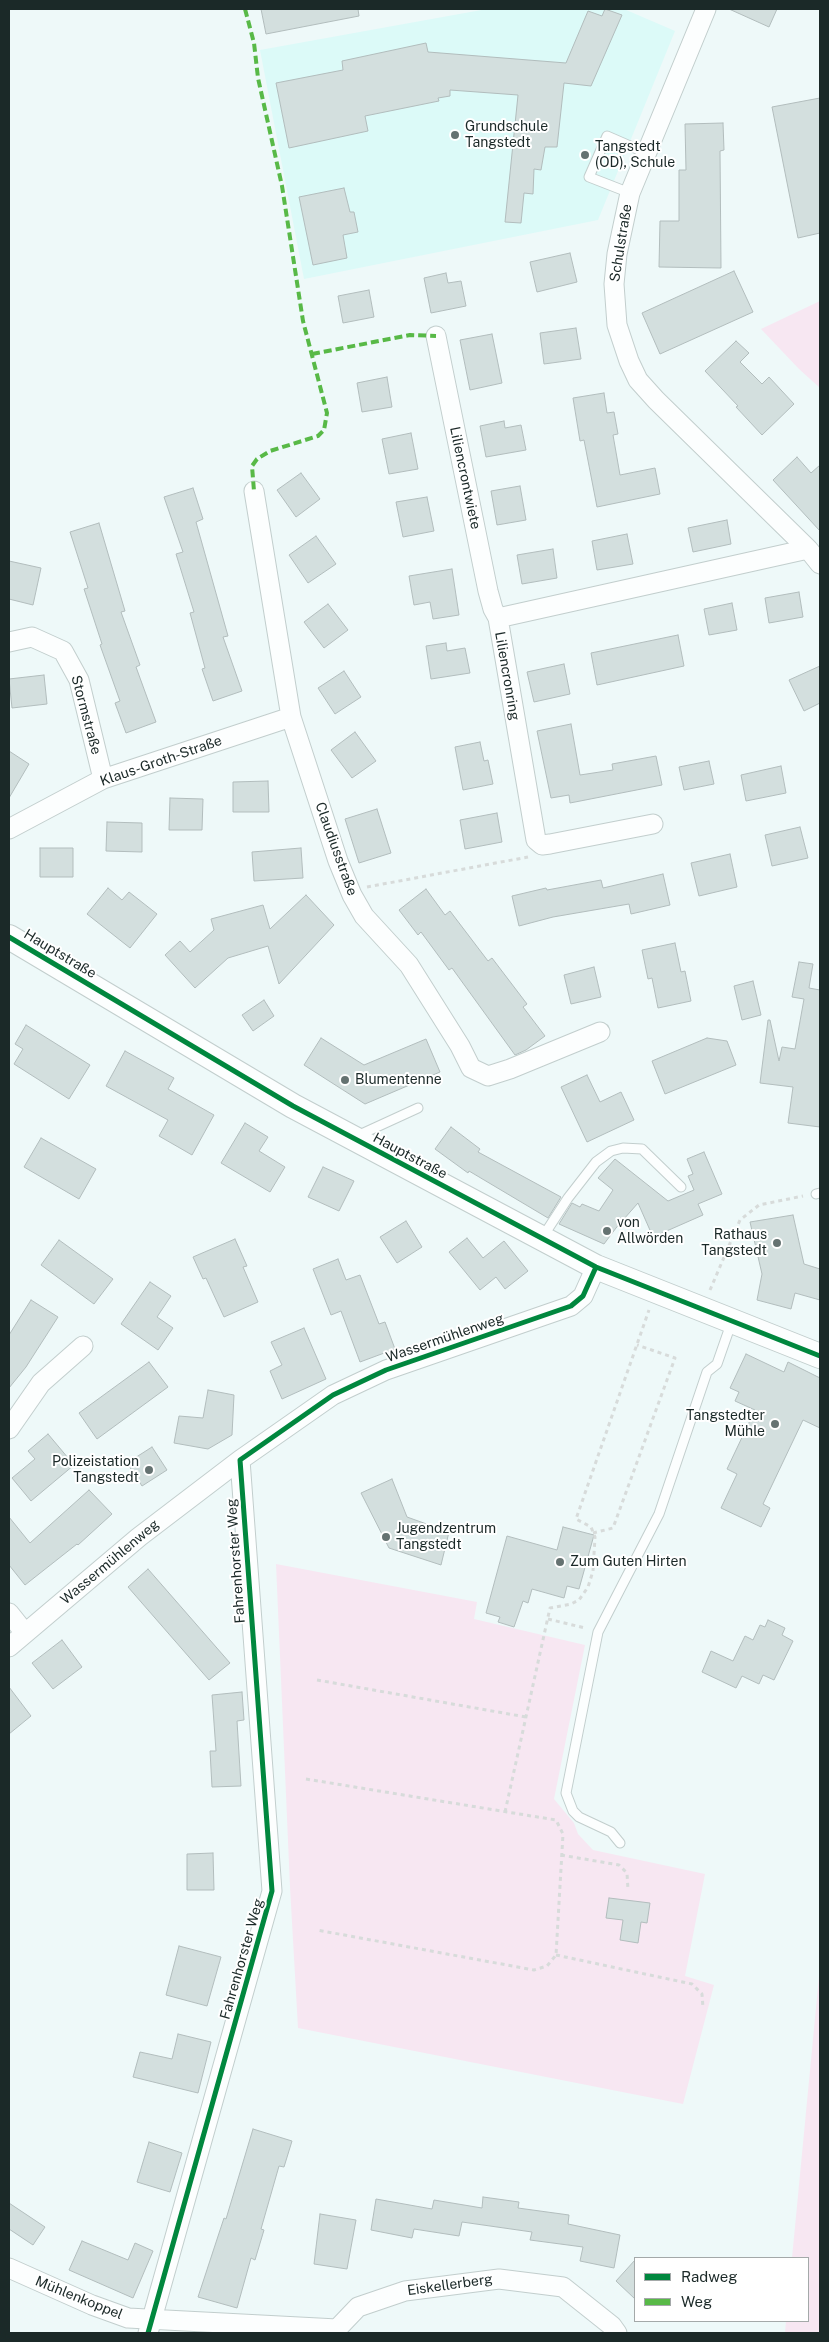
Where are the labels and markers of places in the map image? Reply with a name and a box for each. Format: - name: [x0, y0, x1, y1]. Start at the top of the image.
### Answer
- place label: Grundschule Tangstedt: [465, 119, 548, 152]
- marker: Grundschule Tangstedt: [449, 129, 461, 141]
- place label: Tangstedt (OD), Schule: [595, 139, 675, 172]
- marker: Tangstedt (OD), Schule: [579, 149, 591, 161]
- place label: Blumentenne: [355, 1072, 442, 1088]
- marker: Blumentenne: [339, 1074, 351, 1086]
- place label: von Allwörden: [617, 1215, 683, 1248]
- marker: von Allwörden: [601, 1225, 613, 1237]
- place label: Rathaus Tangstedt: [701, 1227, 767, 1260]
- marker: Rathaus Tangstedt: [771, 1237, 783, 1249]
- place label: Tangstedter Mühle: [686, 1408, 765, 1440]
- marker: Tangstedter Mühle: [769, 1418, 781, 1430]
- place label: Polizeistation Tangstedt: [52, 1454, 139, 1486]
- marker: Polizeistation Tangstedt: [143, 1464, 155, 1476]
- place label: Jugendzentrum Tangstedt: [396, 1521, 496, 1554]
- marker: Jugendzentrum Tangstedt: [380, 1531, 392, 1543]
- place label: Zum Guten Hirten: [570, 1554, 686, 1570]
- marker: Zum Guten Hirten: [554, 1556, 566, 1568]

